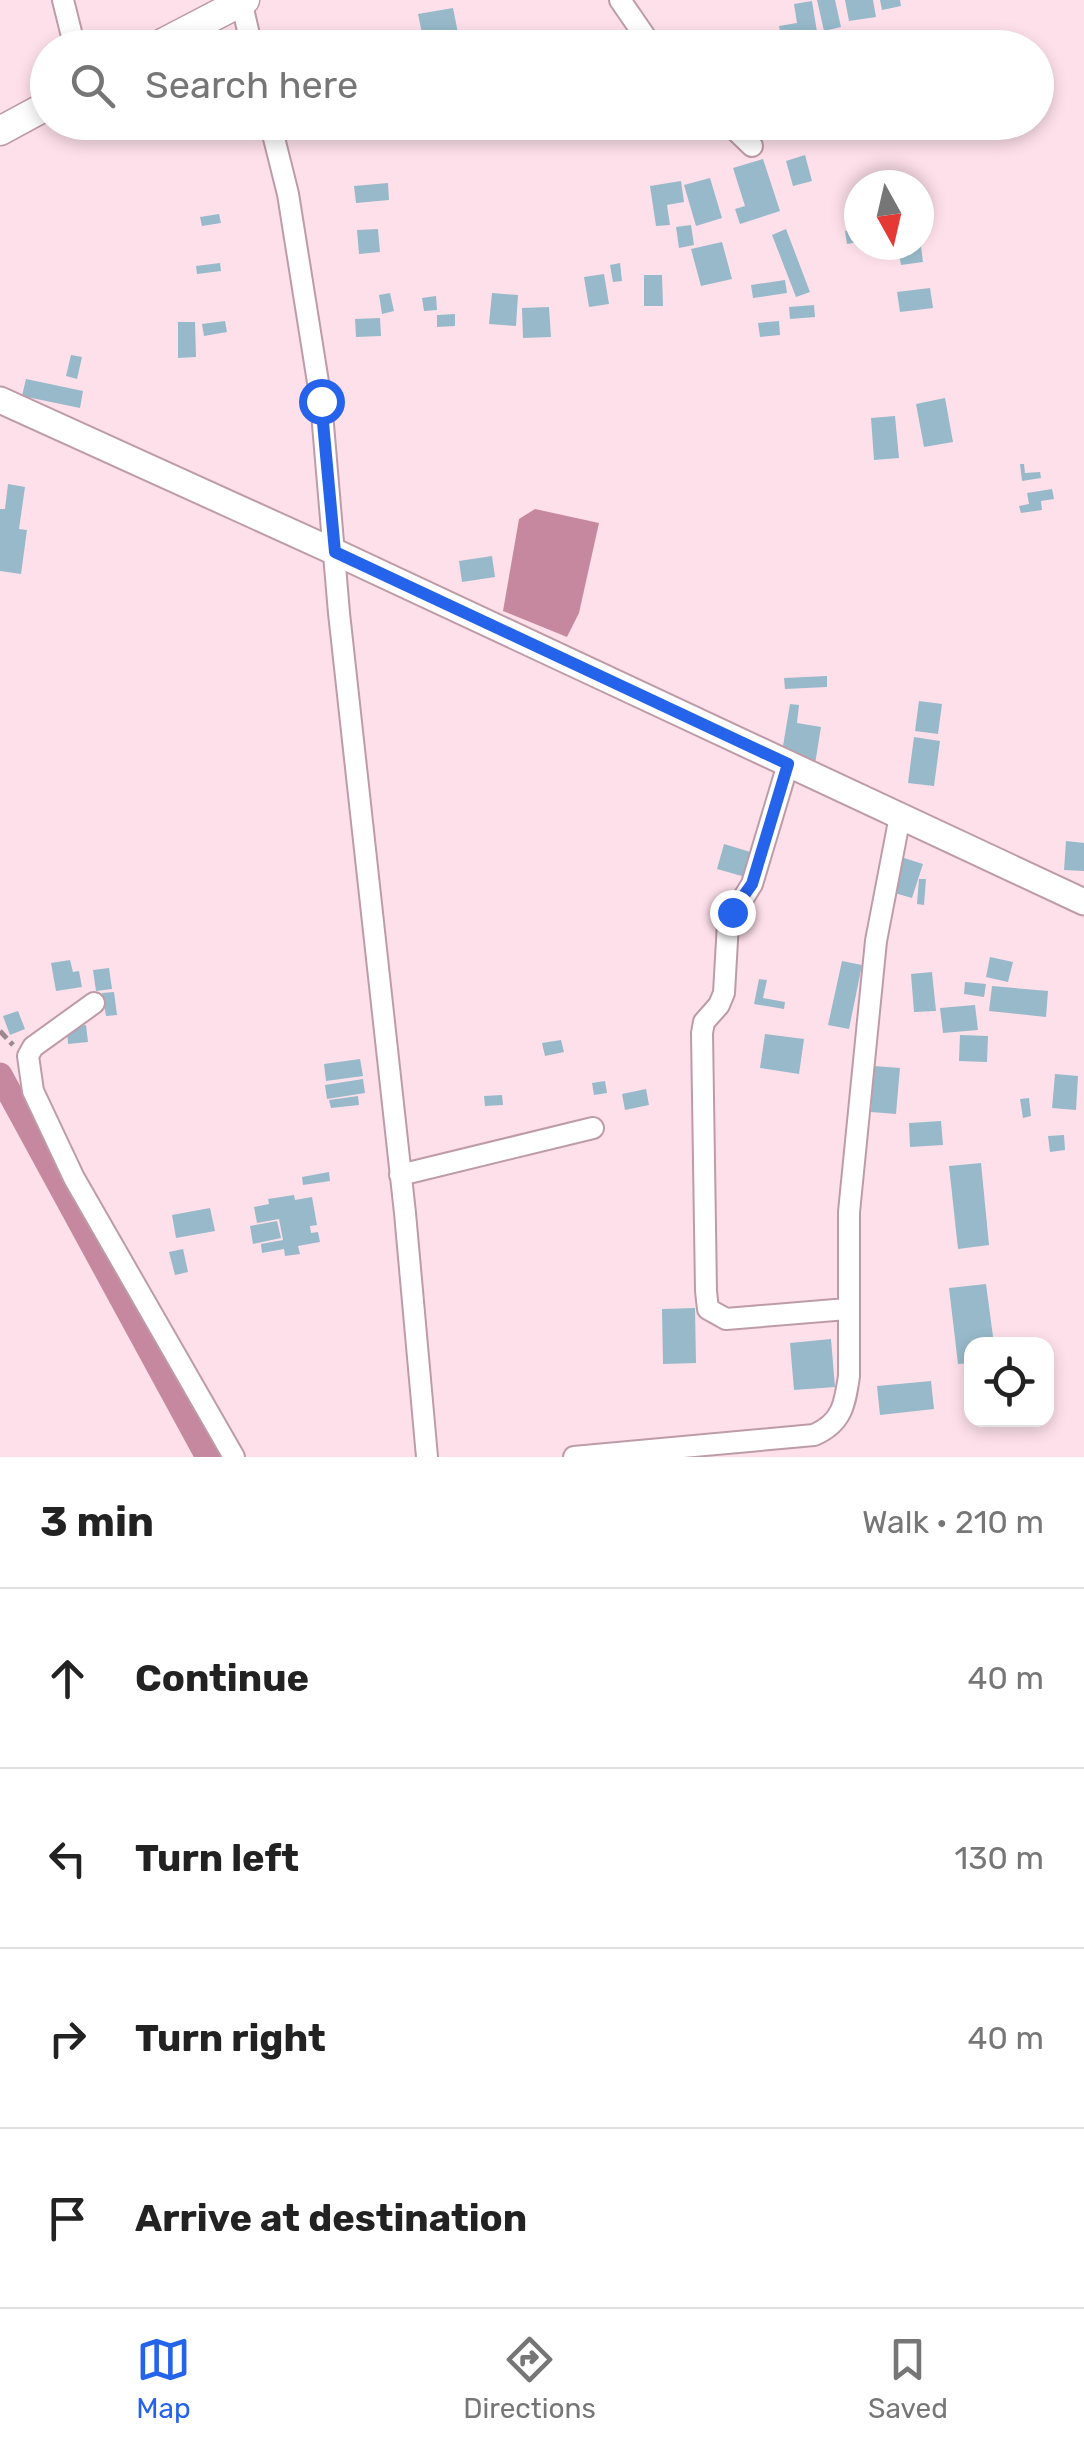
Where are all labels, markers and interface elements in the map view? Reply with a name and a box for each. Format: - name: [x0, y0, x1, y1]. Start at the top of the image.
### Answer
- search box: [30, 30, 1054, 140]
- icon: search: [65, 58, 120, 113]
- text: Search here: [145, 62, 358, 108]
- north arrow: [844, 170, 934, 260]
- route start: [299, 379, 345, 425]
- route end: [710, 890, 756, 936]
- map controls: [964, 1337, 1054, 1427]
- button: locate: [964, 1337, 1054, 1427]
- text: 3 min: [40, 1497, 154, 1547]
- text: Walk · 210 m: [862, 1503, 1044, 1541]
- icon: ahead: [40, 1651, 95, 1706]
- text: Continue: [135, 1655, 309, 1701]
- text: 40 m: [968, 1659, 1044, 1697]
- icon: left: [40, 1831, 95, 1886]
- text: Turn left: [135, 1835, 299, 1881]
- text: 130 m: [954, 1839, 1044, 1877]
- icon: right: [40, 2011, 95, 2066]
- text: Turn right: [135, 2015, 326, 2061]
- text: 40 m: [968, 2019, 1044, 2057]
- icon: arrive: [40, 2191, 95, 2246]
- text: Arrive at destination: [135, 2195, 527, 2241]
- tab: Map: [136, 2332, 191, 2425]
- tab: Directions: [463, 2332, 596, 2425]
- tab: Saved: [868, 2332, 948, 2425]

